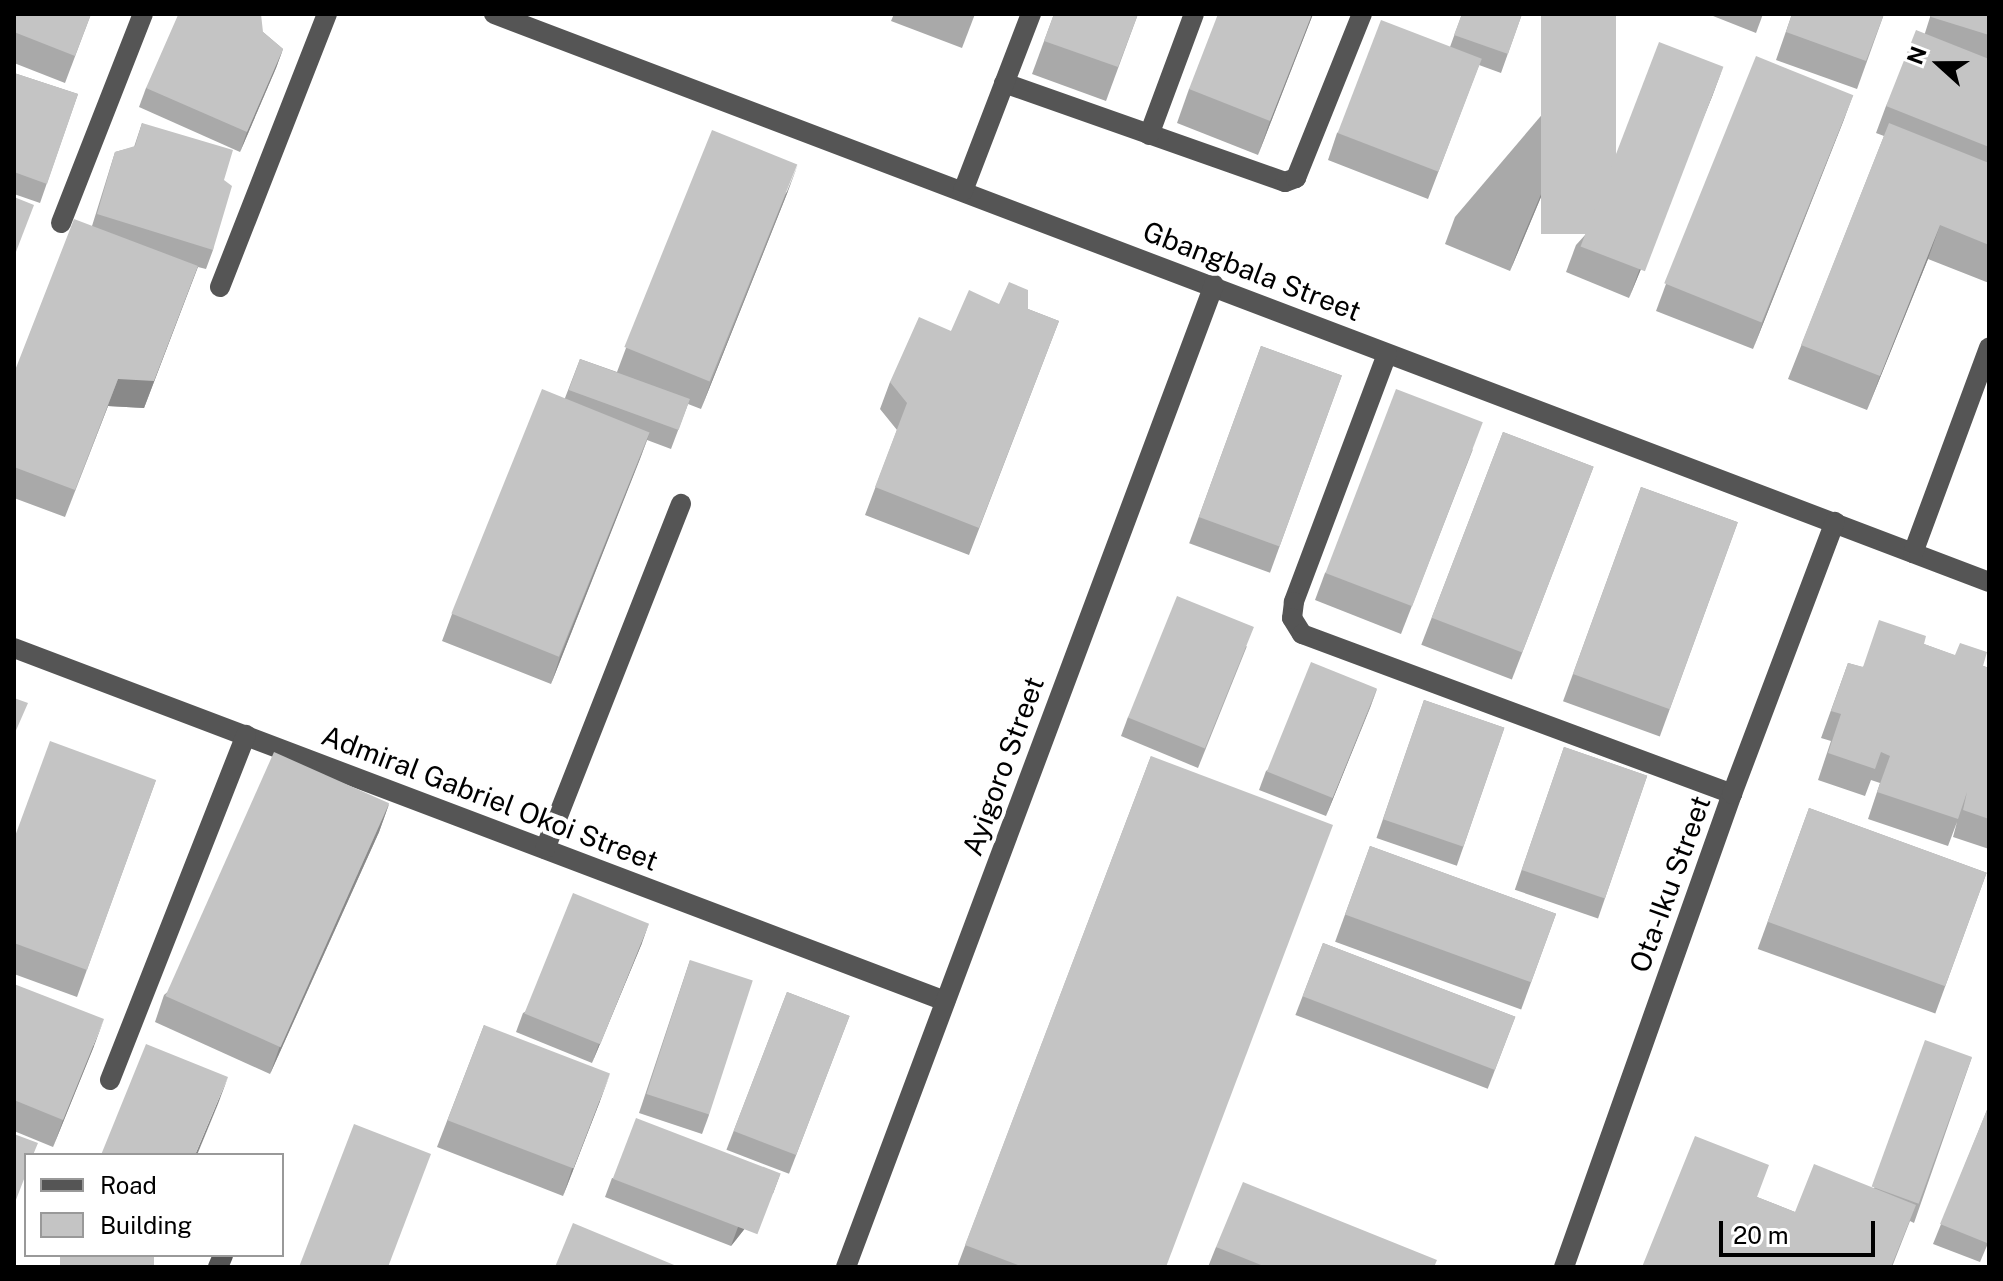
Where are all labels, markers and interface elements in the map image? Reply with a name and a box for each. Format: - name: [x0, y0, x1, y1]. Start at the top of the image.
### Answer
- north arrow: [1899, 24, 1979, 104]
- text: N: [1901, 43, 1932, 68]
- street label: Gbangbala Street: [1138, 214, 1366, 328]
- street label: Ayigoro Street: [955, 672, 1051, 860]
- street label: Admiral Gabriel Okoi Street: [317, 718, 663, 878]
- street label: Ota-Iku Street: [1623, 791, 1717, 977]
- legend: [24, 1153, 284, 1257]
- text: Road: [100, 1171, 157, 1199]
- scale bar: [1723, 1205, 1879, 1255]
- text: Building: [100, 1211, 192, 1239]
- text: 20 m: [1733, 1221, 1789, 1249]

